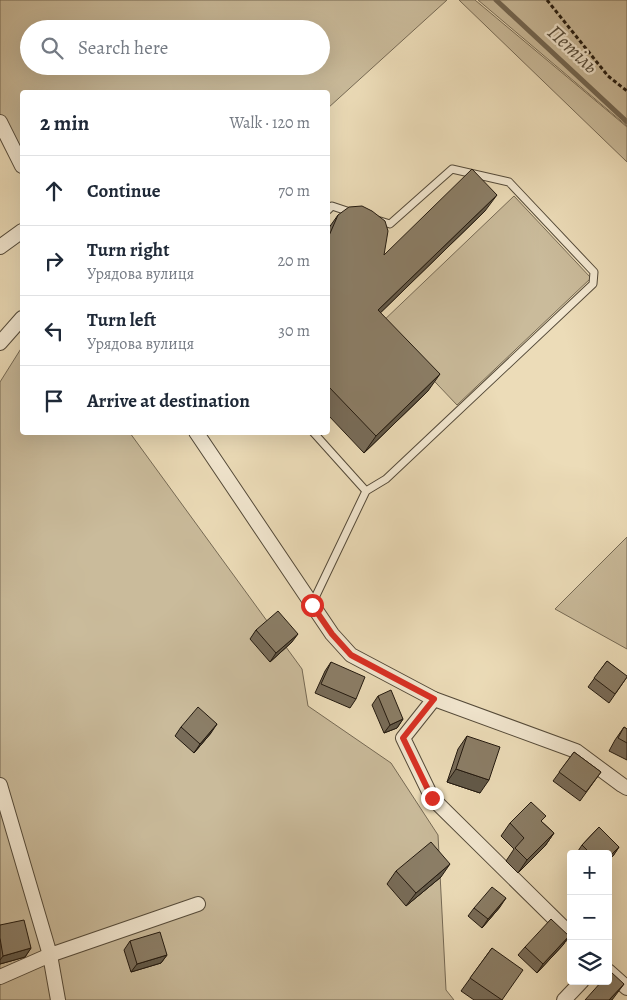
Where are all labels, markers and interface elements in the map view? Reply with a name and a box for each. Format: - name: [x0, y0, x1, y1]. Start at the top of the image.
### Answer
- water label: Петіль: [542, 18, 605, 80]
- search box: [20, 20, 330, 75]
- icon: search: [38, 34, 66, 62]
- text: Search here: [78, 35, 168, 61]
- text: 2 min: [40, 109, 89, 137]
- text: Walk · 120 m: [229, 112, 310, 134]
- icon: ahead: [40, 177, 68, 205]
- text: Continue: [87, 178, 161, 204]
- text: 70 m: [278, 180, 310, 202]
- text: Turn right: [87, 237, 169, 263]
- icon: right: [40, 247, 68, 275]
- text: 20 m: [277, 250, 310, 272]
- text: Урядова вулиця: [87, 263, 194, 285]
- text: Turn left: [87, 307, 156, 333]
- icon: left: [40, 317, 68, 345]
- text: 30 m: [278, 320, 310, 342]
- text: Урядова вулиця: [87, 333, 194, 355]
- icon: arrive: [40, 387, 68, 415]
- text: Arrive at destination: [87, 388, 250, 414]
- route start: [301, 594, 324, 617]
- route end: [421, 787, 444, 810]
- map controls: [567, 850, 612, 985]
- button: +: [567, 850, 612, 895]
- button: −: [567, 895, 612, 940]
- button: layers: [567, 940, 612, 985]

